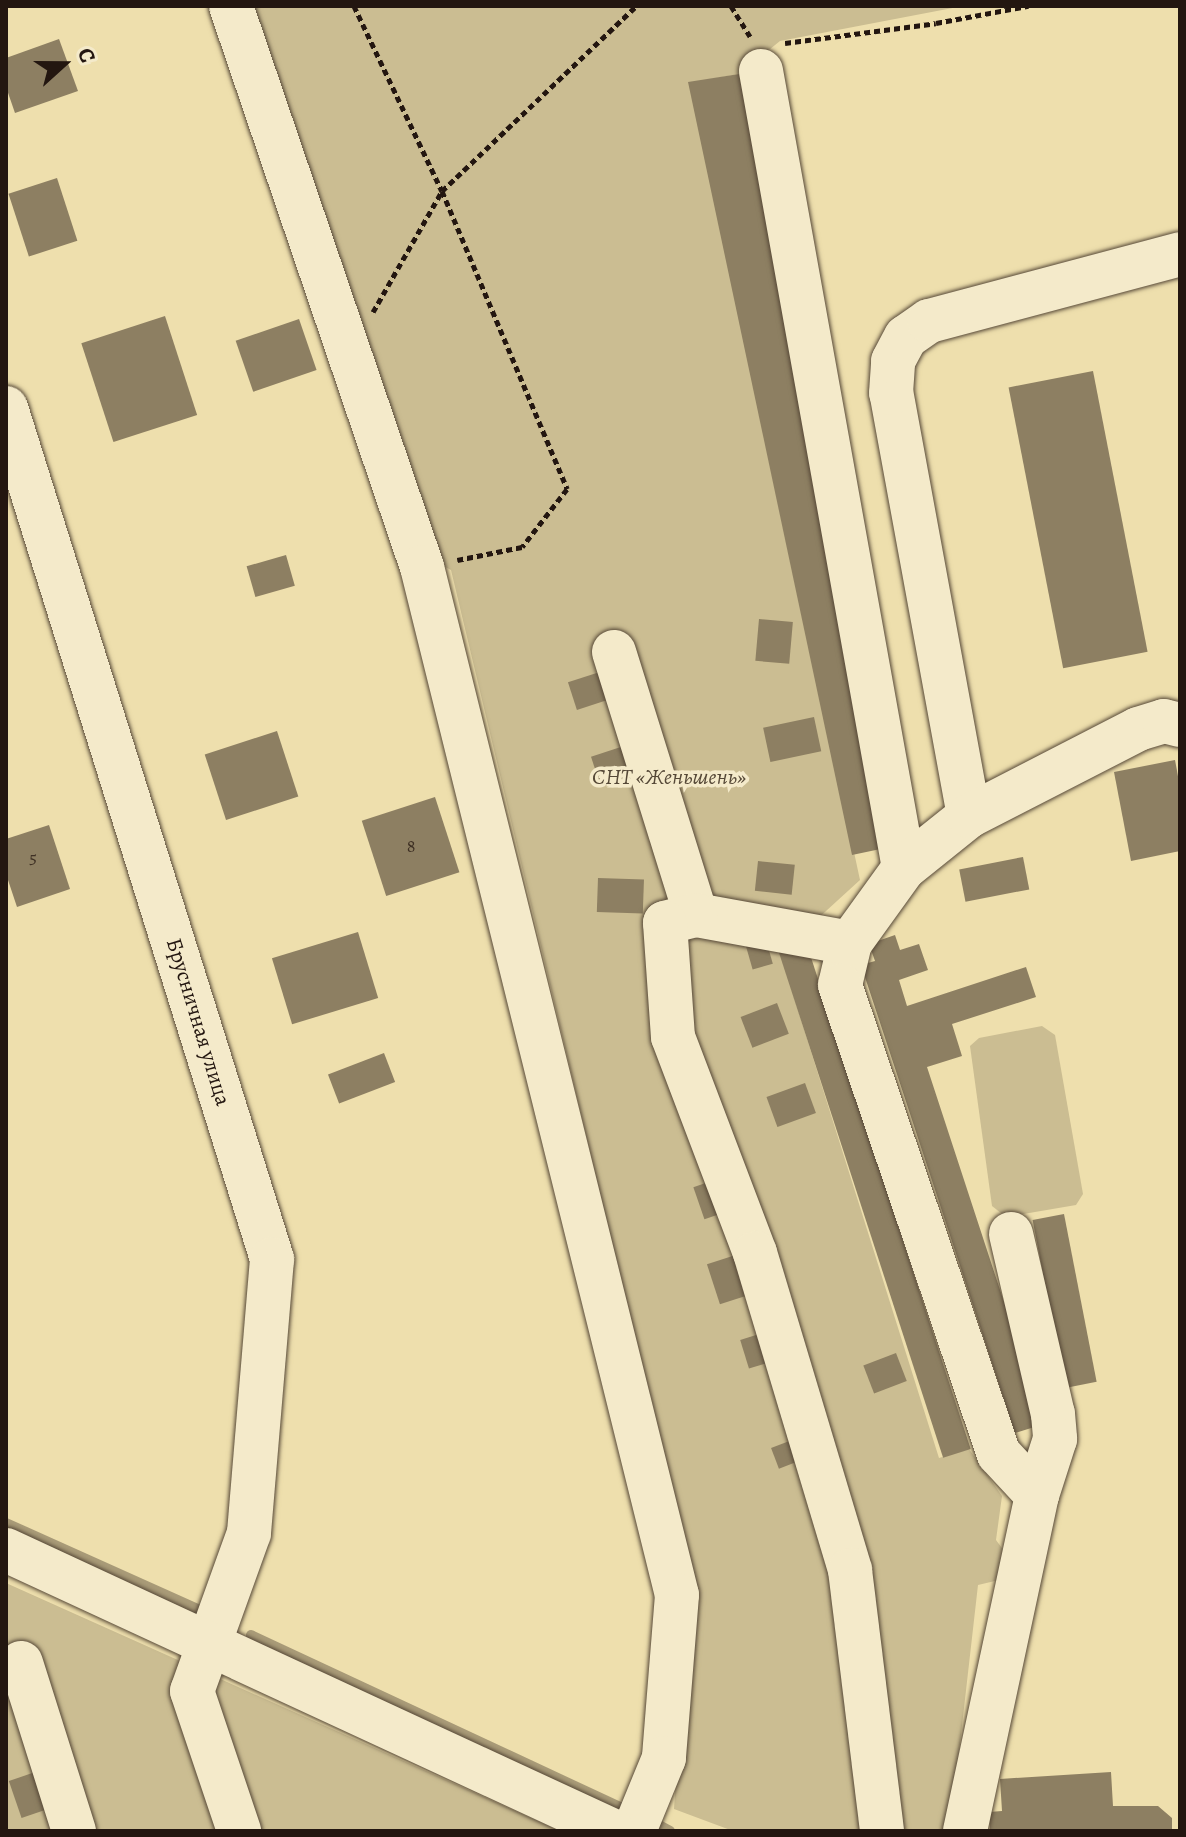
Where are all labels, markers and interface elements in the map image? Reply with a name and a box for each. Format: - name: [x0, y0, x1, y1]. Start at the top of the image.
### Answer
- north arrow: [24, 24, 104, 104]
- text: С: [70, 44, 103, 67]
- park label: СНТ «Женьшень»: [592, 765, 746, 791]
- house number: 8: [407, 835, 415, 857]
- house number: 5: [29, 846, 37, 868]
- street label: Брусничная улица: [160, 935, 236, 1109]

